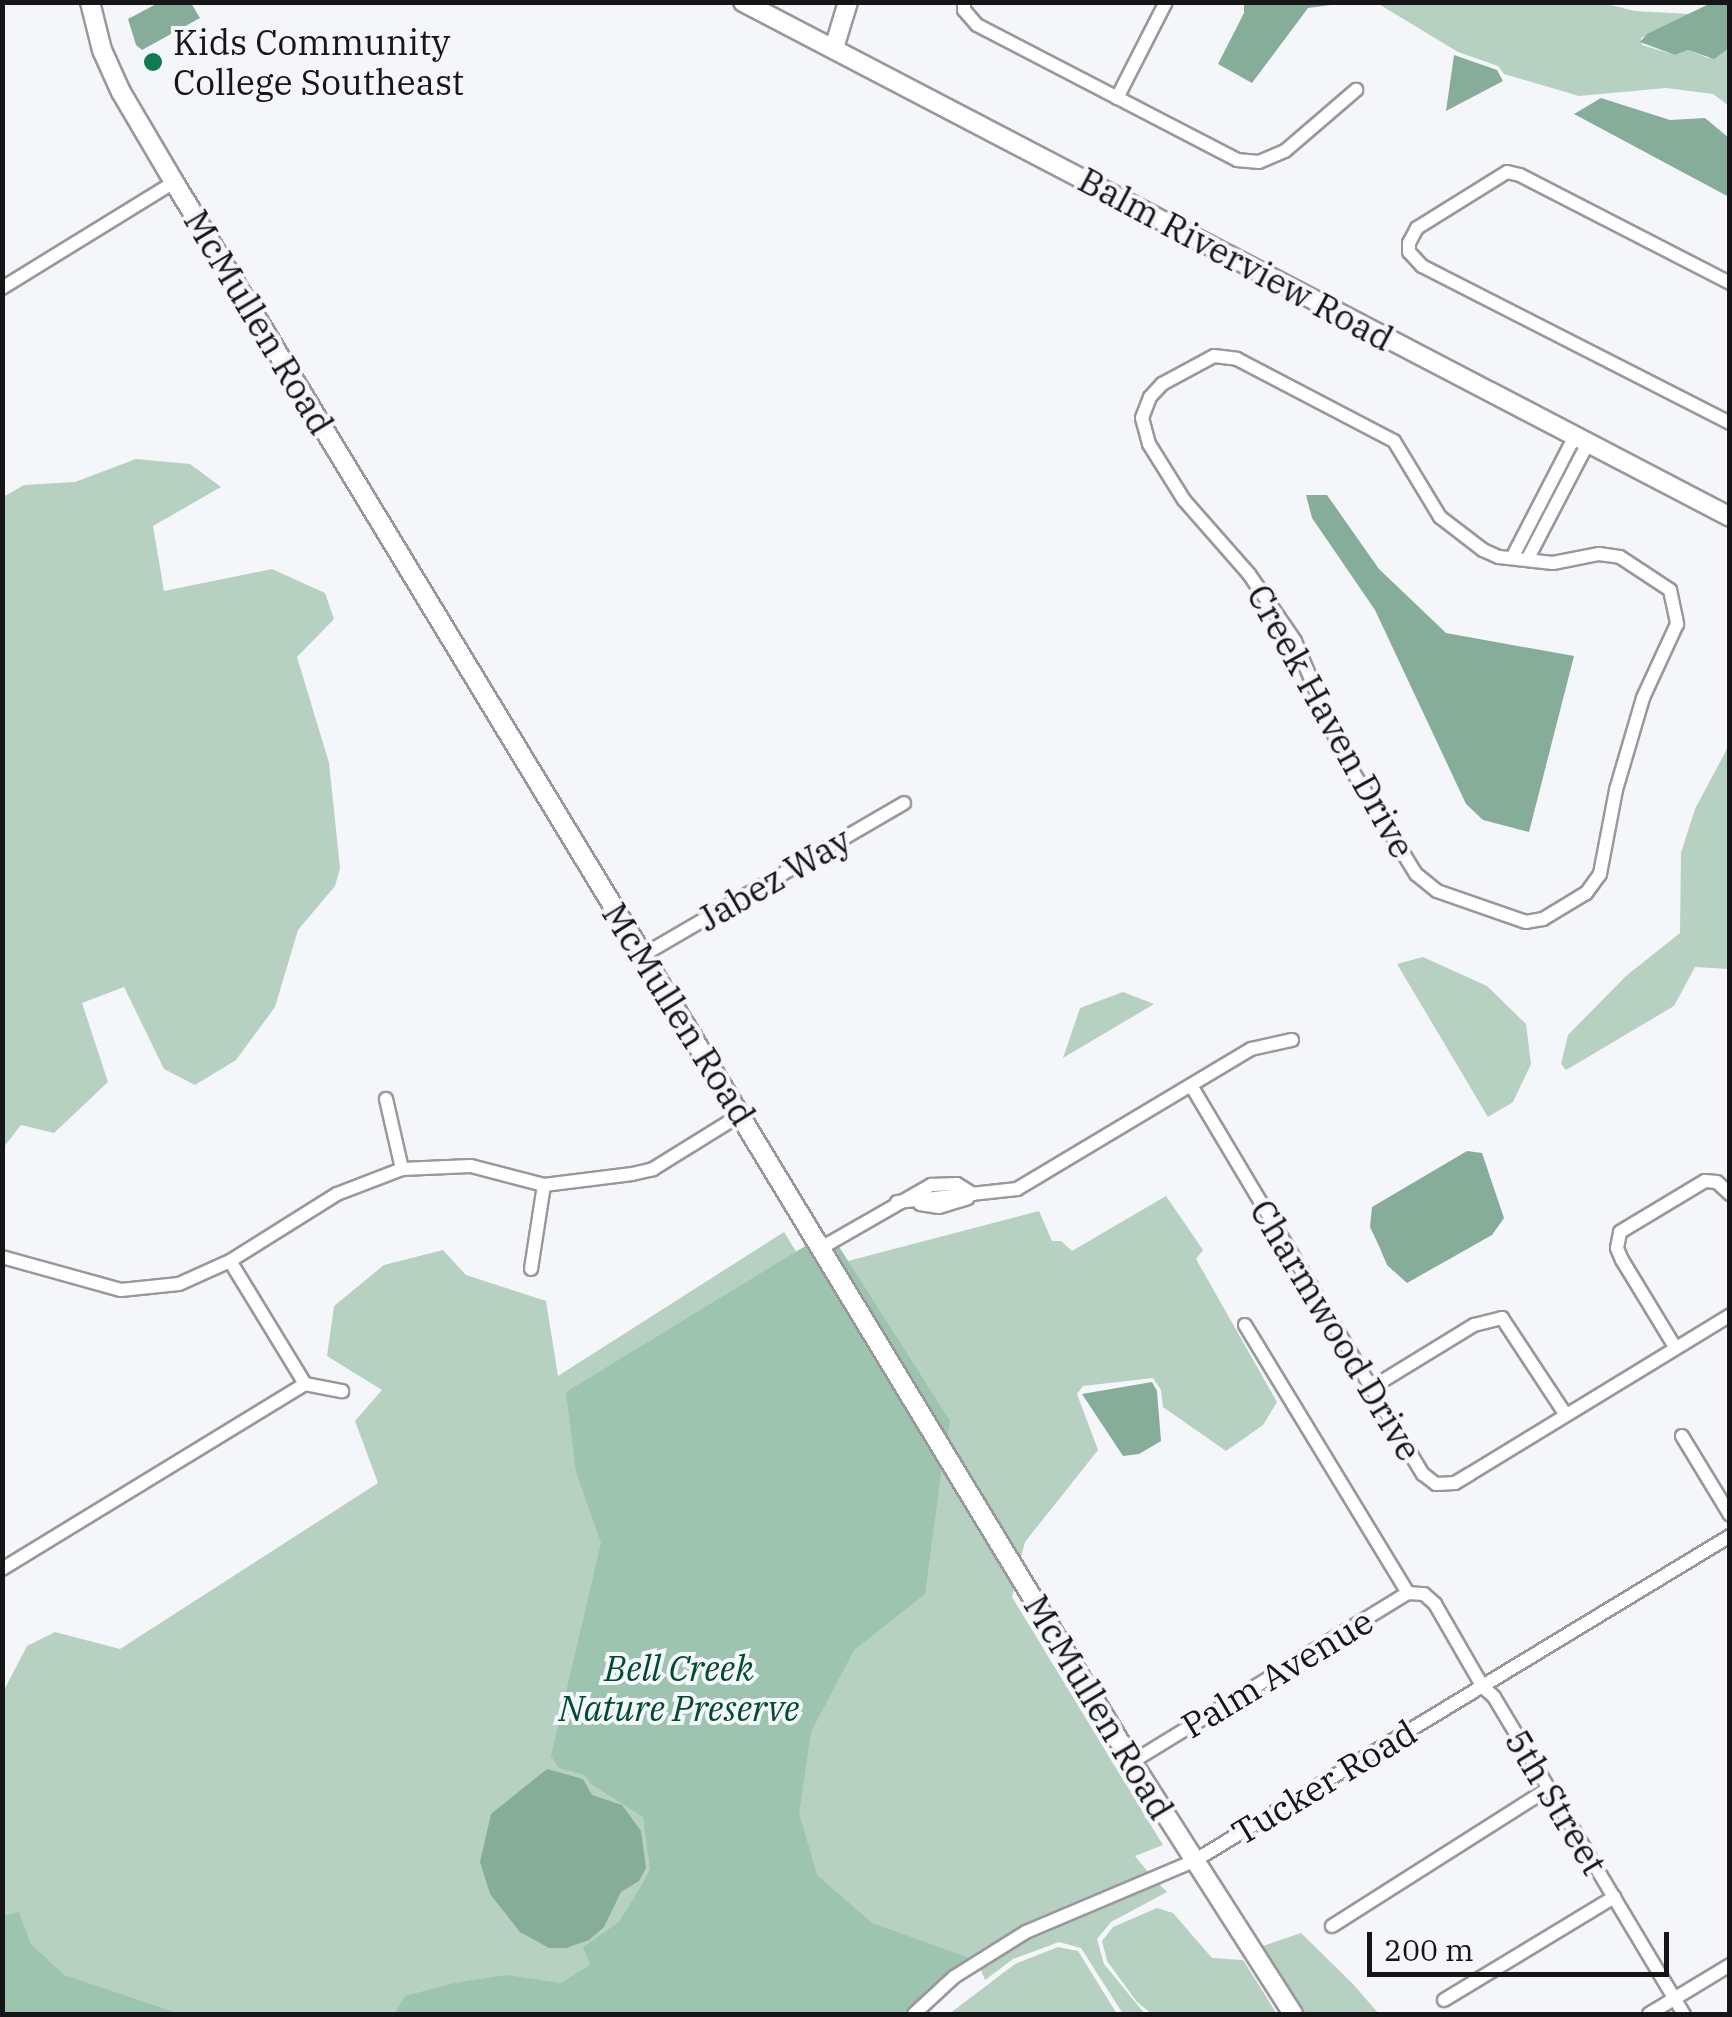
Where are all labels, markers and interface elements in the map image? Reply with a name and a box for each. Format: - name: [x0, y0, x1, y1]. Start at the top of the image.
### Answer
- place label: Kids Community College Southeast: [173, 21, 464, 103]
- marker: Kids Community College Southeast: [142, 51, 164, 73]
- street label: Balm Riverview Road: [1072, 158, 1400, 360]
- street label: McMullen Road: [175, 202, 343, 442]
- street label: Creek Haven Drive: [1238, 577, 1424, 865]
- street label: Jabez Way: [690, 818, 858, 940]
- street label: McMullen Road: [594, 895, 764, 1133]
- street label: Charmwood Drive: [1242, 1192, 1430, 1468]
- street label: McMullen Road: [1015, 1587, 1183, 1827]
- street label: Palm Avenue: [1174, 1600, 1380, 1746]
- park label: Bell Creek Nature Preserve: [559, 1647, 799, 1729]
- street label: Tucker Road: [1224, 1711, 1424, 1853]
- street label: 5th Street: [1496, 1722, 1616, 1882]
- scale bar: [1372, 1912, 1674, 1974]
- text: 200 m: [1384, 1930, 1474, 1969]

